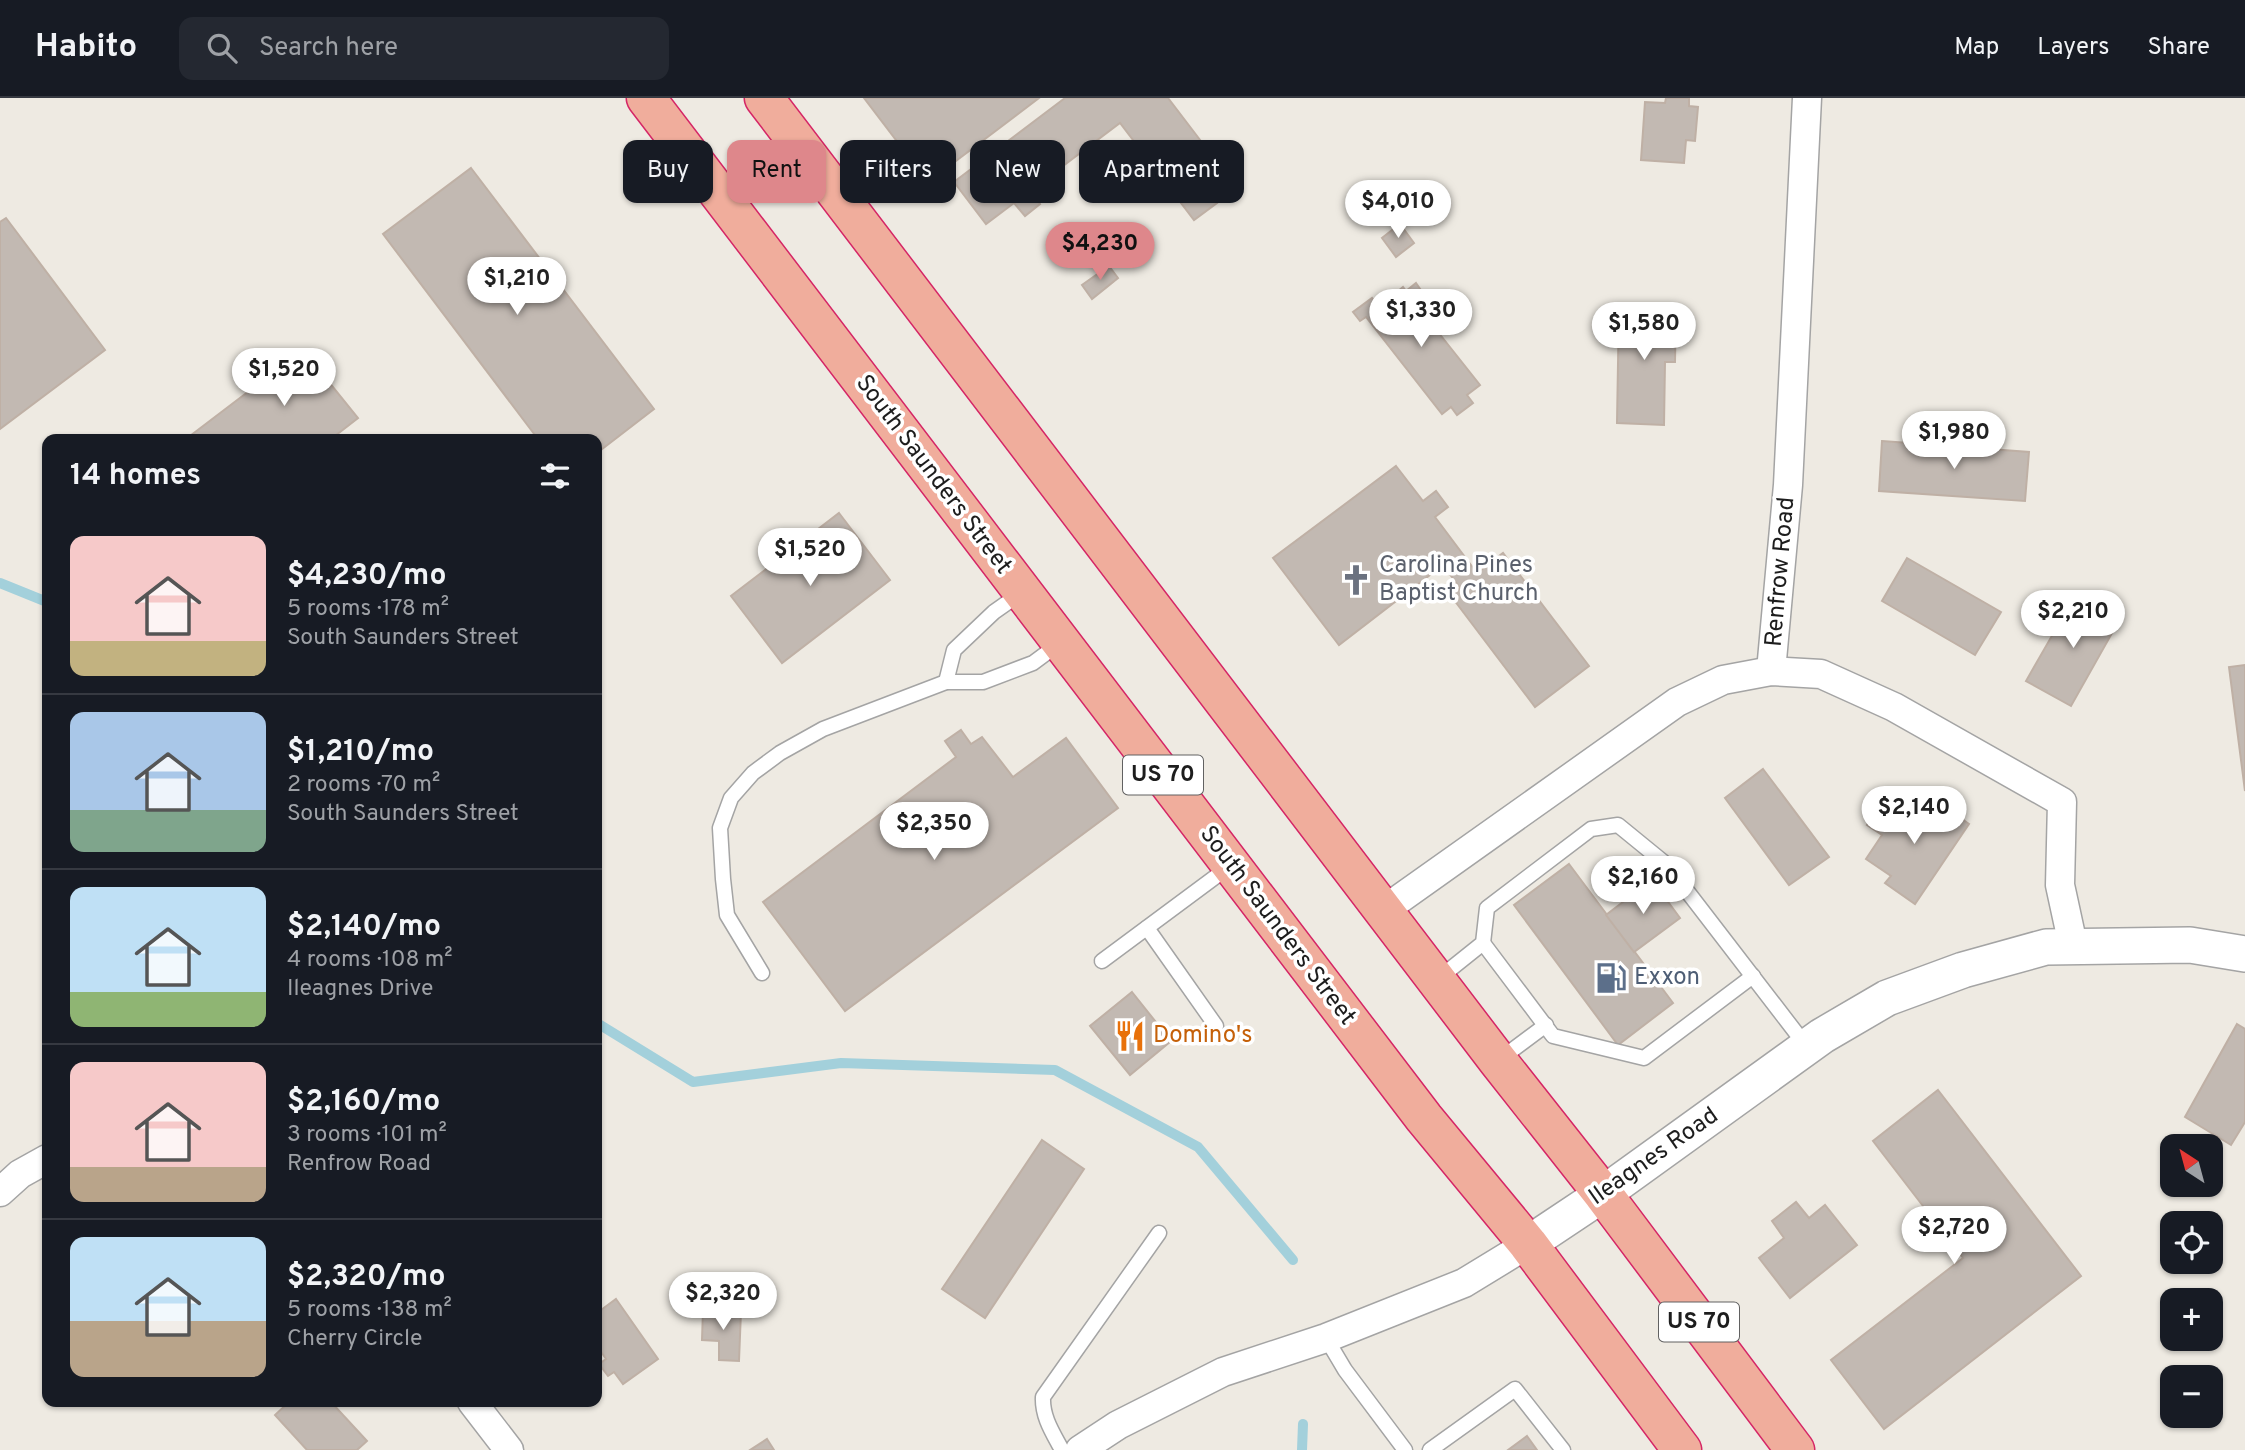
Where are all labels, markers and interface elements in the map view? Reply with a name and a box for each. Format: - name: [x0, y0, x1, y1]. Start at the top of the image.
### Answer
- search box: [179, 17, 669, 80]
- text: Habito: [35, 27, 137, 69]
- icon: search: [203, 29, 241, 67]
- text: Search here: [259, 32, 398, 65]
- text: Map: [1954, 33, 1999, 63]
- text: Layers: [2037, 33, 2109, 63]
- text: Share: [2147, 33, 2210, 63]
- chip: Buy: [623, 140, 713, 203]
- chip: Rent: [727, 140, 826, 203]
- chip: Filters: [840, 140, 956, 203]
- chip: New: [970, 140, 1065, 203]
- chip: Apartment: [1079, 140, 1244, 203]
- pin: $4,010: [1341, 180, 1455, 240]
- text: $4,010: [1361, 188, 1435, 217]
- pin: $4,230: [1043, 222, 1157, 282]
- text: $4,230: [1062, 230, 1138, 259]
- pin: $1,210: [460, 258, 574, 317]
- text: $1,210: [483, 265, 551, 294]
- pin: $1,330: [1364, 289, 1478, 349]
- text: $1,330: [1385, 297, 1457, 326]
- pin: $1,580: [1587, 302, 1701, 362]
- text: $1,580: [1608, 310, 1680, 339]
- pin: $1,520: [227, 348, 341, 408]
- text: $1,520: [248, 356, 320, 385]
- street label: South Saunders Street: [848, 369, 1018, 581]
- pin: $1,980: [1897, 412, 2011, 471]
- text: $1,980: [1918, 419, 1990, 448]
- icon: filters: [536, 457, 574, 495]
- text: 14 homes: [70, 458, 201, 495]
- street label: Renfrow Road: [1760, 496, 1802, 648]
- pin: $1,520: [753, 528, 867, 588]
- text: $1,520: [774, 536, 846, 565]
- place label: Carolina Pines Baptist Church: [1379, 551, 1539, 609]
- text: $4,230/mo: [287, 558, 447, 595]
- church icon: Carolina Pines Baptist Church: [1339, 563, 1373, 597]
- icon: home: [126, 564, 210, 648]
- pin: $2,210: [2016, 590, 2130, 650]
- text: 5 rooms · 178 m²: [287, 595, 449, 624]
- text: $2,210: [2037, 598, 2109, 627]
- text: South Saunders Street: [287, 624, 519, 653]
- text: $1,210/mo: [287, 734, 434, 771]
- icon: home: [126, 740, 210, 824]
- road number: US 70: [1123, 755, 1203, 794]
- text: 2 rooms · 70 m²: [287, 771, 440, 800]
- pin: $2,140: [1857, 786, 1971, 846]
- text: $2,140: [1878, 794, 1950, 823]
- text: South Saunders Street: [287, 800, 519, 829]
- pin: $2,350: [877, 802, 991, 862]
- text: $2,350: [896, 810, 972, 839]
- street label: South Saunders Street: [1192, 820, 1362, 1032]
- pin: $2,160: [1586, 856, 1700, 916]
- text: $2,160: [1607, 864, 1679, 893]
- text: $2,140/mo: [287, 909, 441, 946]
- icon: home: [126, 915, 210, 999]
- text: 4 rooms · 108 m²: [287, 946, 453, 975]
- fuel station icon: Exxon: [1594, 961, 1628, 995]
- place label: Exxon: [1634, 963, 1700, 993]
- text: Ileagnes Drive: [287, 975, 433, 1004]
- restaurant icon: Domino's: [1113, 1019, 1147, 1053]
- place label: Domino's: [1153, 1021, 1252, 1051]
- text: $2,160/mo: [287, 1084, 440, 1121]
- icon: home: [126, 1090, 210, 1174]
- street label: Ileagnes Road: [1583, 1101, 1725, 1213]
- text: 3 rooms · 101 m²: [287, 1121, 447, 1150]
- north arrow: [2160, 1134, 2222, 1197]
- map controls: [2160, 1134, 2223, 1428]
- text: Renfrow Road: [287, 1150, 431, 1179]
- pin: $2,720: [1897, 1206, 2011, 1266]
- button: locate: [2160, 1211, 2223, 1274]
- text: $2,720: [1918, 1214, 1990, 1243]
- text: $2,320/mo: [287, 1259, 446, 1296]
- icon: home: [126, 1265, 210, 1349]
- pin: $2,320: [666, 1272, 780, 1332]
- text: $2,320: [685, 1280, 761, 1309]
- button: +: [2160, 1288, 2223, 1351]
- text: 5 rooms · 138 m²: [287, 1296, 452, 1325]
- road number: US 70: [1659, 1302, 1739, 1342]
- text: Cherry Circle: [287, 1325, 422, 1354]
- button: −: [2160, 1365, 2223, 1428]

